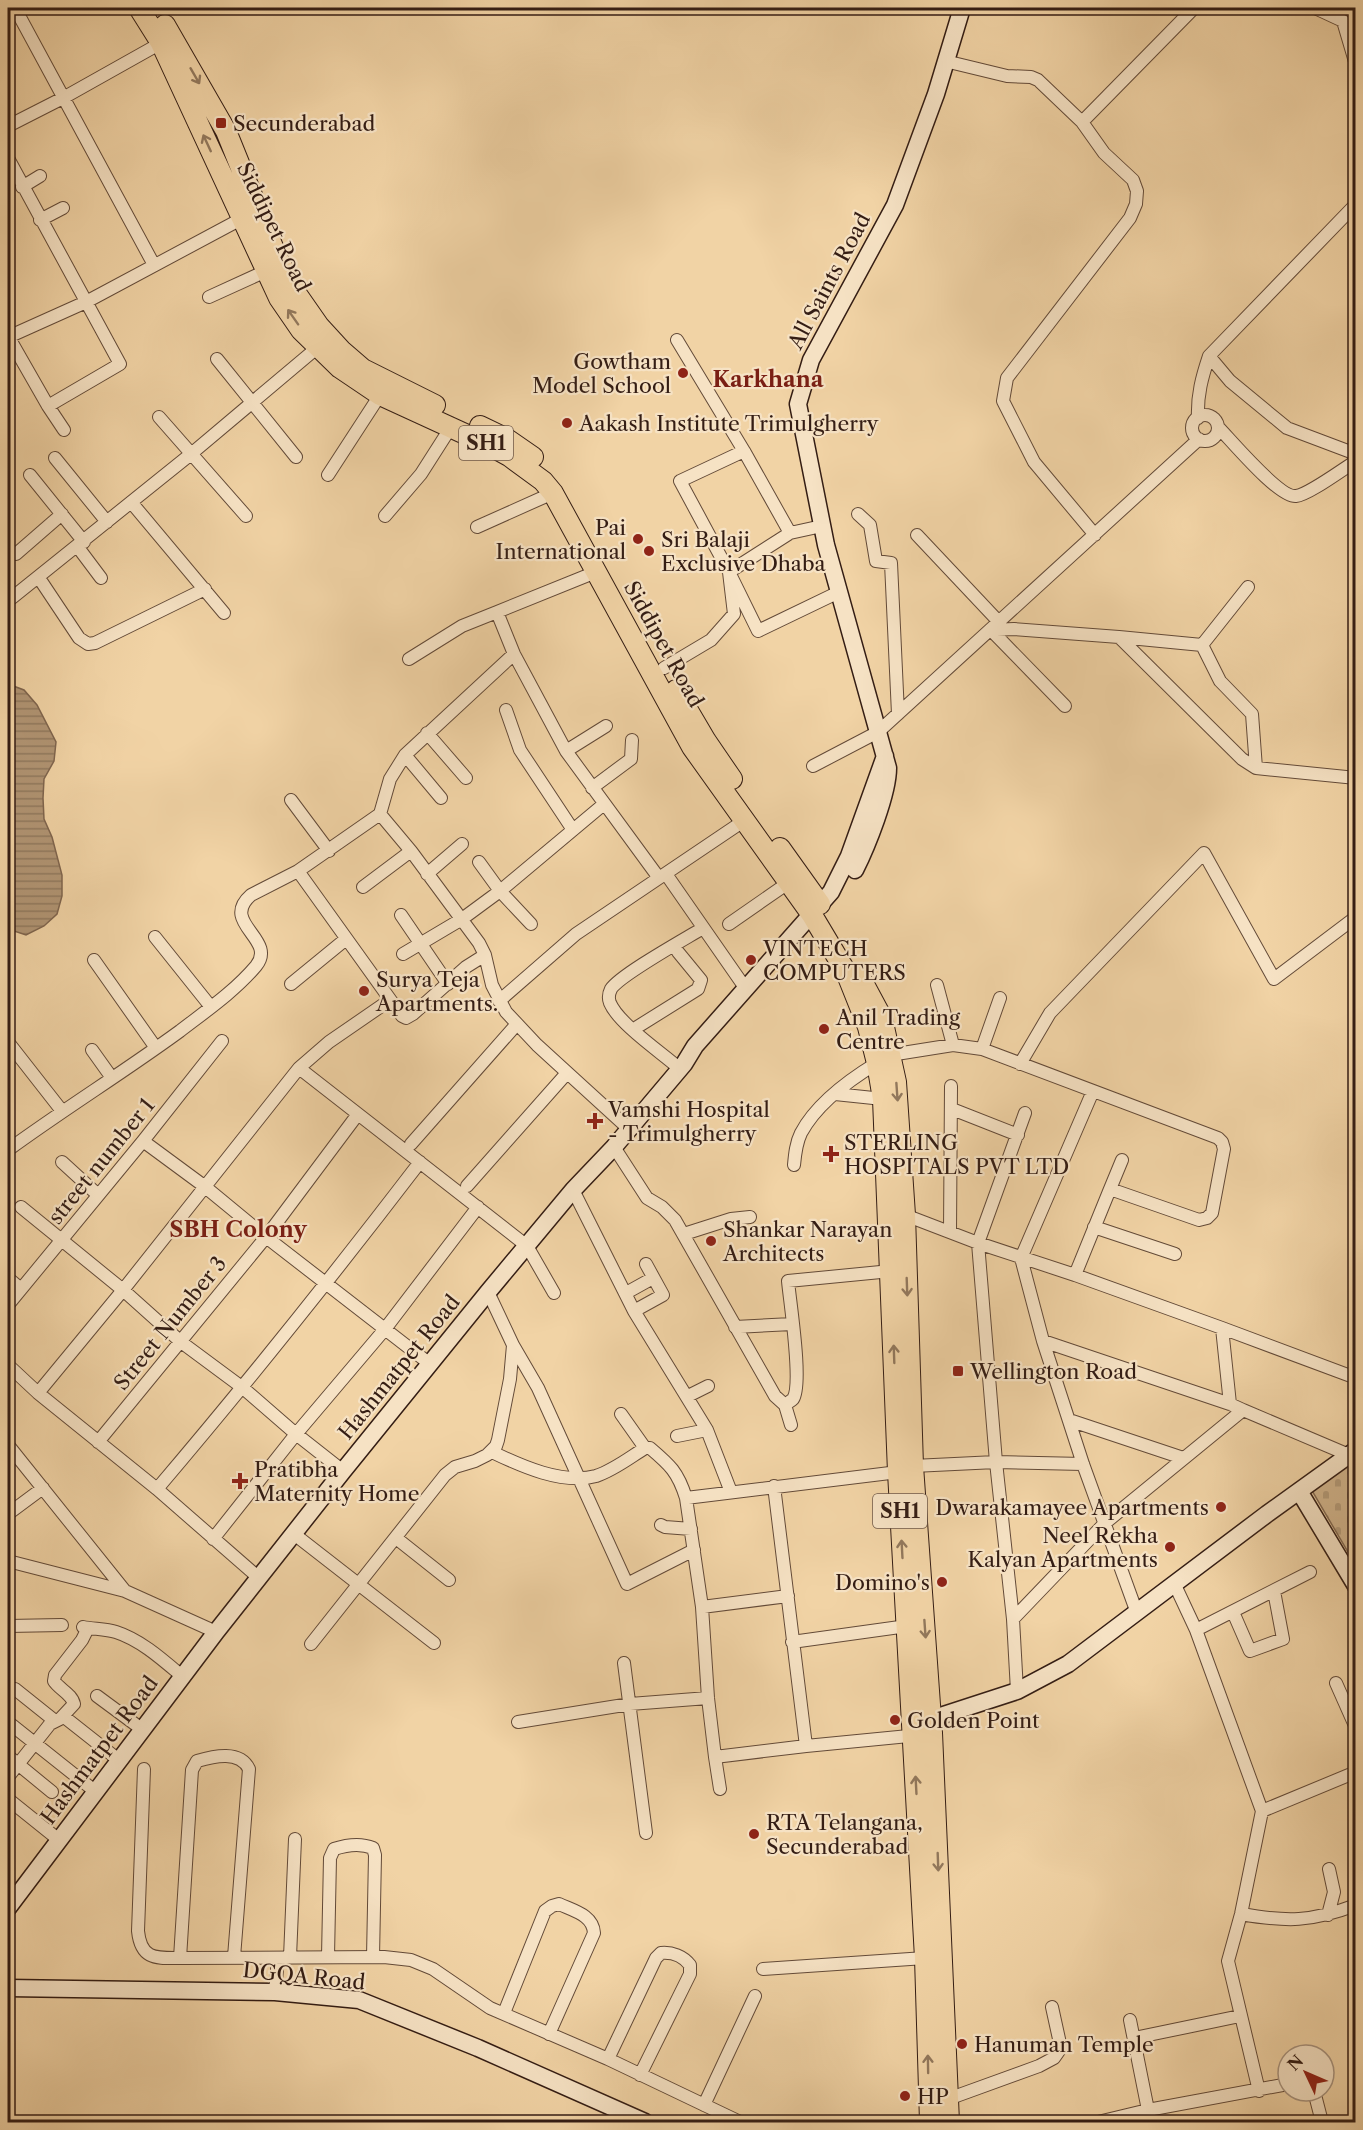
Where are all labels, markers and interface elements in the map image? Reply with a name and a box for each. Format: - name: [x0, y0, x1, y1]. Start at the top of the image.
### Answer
- one-way arrow: [189, 67, 201, 84]
- place label: Secunderabad: [233, 111, 376, 136]
- marker: Secunderabad: [214, 116, 228, 130]
- one-way arrow: [201, 134, 213, 152]
- street label: Siddipet Road: [232, 158, 316, 296]
- street label: All Saints Road: [782, 208, 876, 354]
- one-way arrow: [287, 310, 299, 326]
- place label: Gowtham Model School: [532, 349, 671, 398]
- marker: Gowtham Model School: [676, 366, 690, 380]
- district label: Karkhana: [712, 366, 824, 393]
- place label: Aakash Institute Trimulgherry: [578, 411, 879, 436]
- marker: Aakash Institute Trimulgherry: [560, 416, 574, 430]
- road number: SH1: [459, 426, 513, 460]
- place label: Pai International: [496, 515, 626, 564]
- place label: Sri Balaji Exclusive Dhaba: [661, 527, 827, 576]
- marker: Pai International: [631, 532, 645, 546]
- marker: Sri Balaji Exclusive Dhaba: [642, 544, 656, 558]
- street label: Siddipet Road: [619, 576, 709, 712]
- place label: VINTECH COMPUTERS: [762, 936, 906, 985]
- marker: VINTECH COMPUTERS: [744, 953, 758, 967]
- place label: Surya Teja Apartments.: [375, 967, 498, 1016]
- marker: Surya Teja Apartments.: [357, 984, 371, 998]
- place label: Anil Trading Centre: [835, 1005, 961, 1054]
- marker: Anil Trading Centre: [817, 1022, 831, 1036]
- one-way arrow: [891, 1082, 902, 1102]
- street label: street number 1: [43, 1093, 159, 1229]
- place label: Vamshi Hospital - Trimulgherry: [607, 1097, 770, 1146]
- marker: Vamshi Hospital - Trimulgherry: [586, 1112, 604, 1130]
- place label: STERLING HOSPITALS PVT LTD: [844, 1130, 1069, 1179]
- marker: STERLING HOSPITALS PVT LTD: [822, 1145, 840, 1163]
- district label: SBH Colony: [169, 1216, 307, 1243]
- place label: Shankar Narayan Architects: [722, 1217, 892, 1266]
- marker: Shankar Narayan Architects: [704, 1234, 718, 1248]
- street label: Street Number 3: [109, 1251, 231, 1395]
- one-way arrow: [902, 1277, 913, 1297]
- street label: Hashmatpet Road: [333, 1289, 465, 1444]
- one-way arrow: [888, 1344, 900, 1364]
- place label: Wellington Road: [969, 1359, 1137, 1384]
- marker: Wellington Road: [951, 1364, 965, 1378]
- place label: Pratibha Maternity Home: [254, 1457, 419, 1506]
- marker: Pratibha Maternity Home: [231, 1472, 249, 1490]
- road number: SH1: [873, 1494, 927, 1528]
- place label: Dwarakamayee Apartments: [935, 1495, 1209, 1520]
- marker: Dwarakamayee Apartments: [1214, 1500, 1228, 1514]
- place label: Neel Rekha Kalyan Apartments: [968, 1523, 1159, 1572]
- one-way arrow: [897, 1539, 908, 1559]
- marker: Neel Rekha Kalyan Apartments: [1163, 1540, 1177, 1554]
- place label: Domino's: [835, 1570, 930, 1595]
- marker: Domino's: [935, 1575, 949, 1589]
- one-way arrow: [920, 1618, 931, 1638]
- street label: Hashmatpet Road: [35, 1671, 163, 1829]
- place label: Golden Point: [907, 1708, 1040, 1733]
- marker: Golden Point: [888, 1713, 902, 1727]
- one-way arrow: [910, 1776, 921, 1796]
- place label: RTA Telangana, Secunderabad: [766, 1810, 923, 1859]
- marker: RTA Telangana, Secunderabad: [747, 1827, 761, 1841]
- one-way arrow: [932, 1851, 943, 1871]
- street label: DGQA Road: [242, 1957, 367, 1995]
- place label: Hanuman Temple: [974, 2032, 1154, 2057]
- marker: Hanuman Temple: [955, 2037, 969, 2051]
- north arrow: [1276, 2043, 1336, 2103]
- text: N: [1283, 2051, 1307, 2075]
- one-way arrow: [922, 2055, 934, 2075]
- place label: HP: [917, 2084, 949, 2109]
- marker: HP: [898, 2089, 912, 2103]

